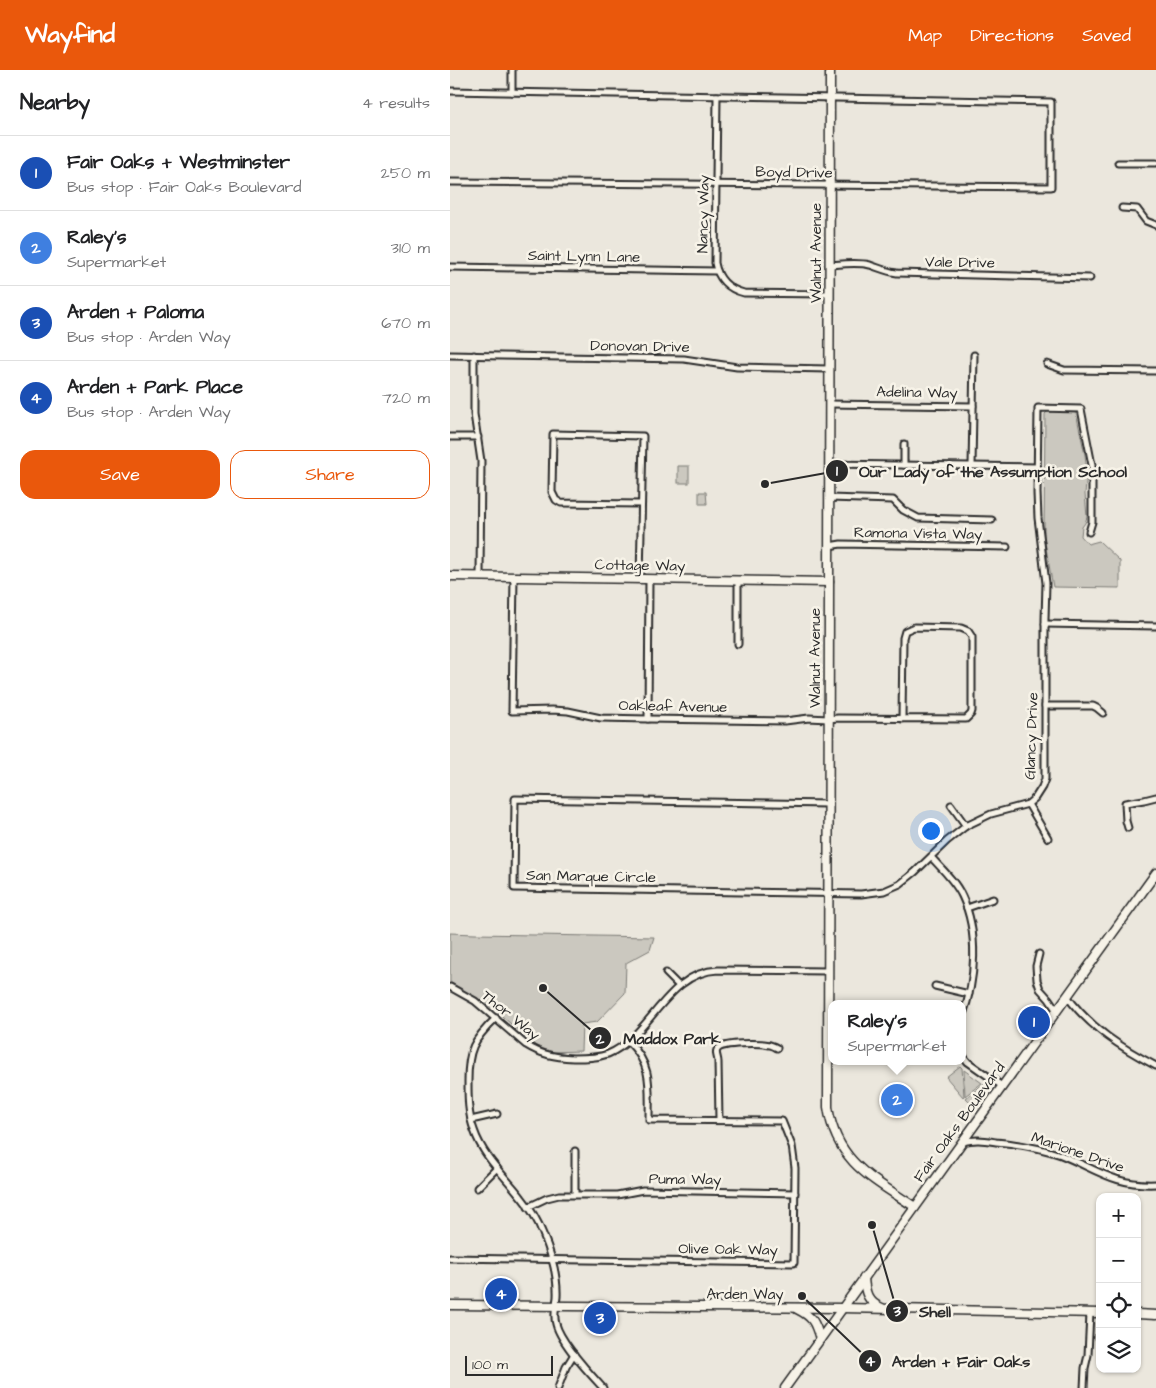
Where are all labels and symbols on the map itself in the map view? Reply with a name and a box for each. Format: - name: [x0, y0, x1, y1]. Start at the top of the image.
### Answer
- street label: Boyd Drive: [755, 161, 833, 185]
- street label: Nancy Way: [692, 175, 716, 253]
- street label: Walnut Avenue: [806, 203, 827, 303]
- street label: Saint Lynn Lane: [528, 245, 640, 269]
- street label: Vale Drive: [925, 251, 995, 274]
- street label: Donovan Drive: [590, 335, 690, 358]
- street label: Adelina Way: [876, 381, 958, 405]
- callout: Our Lady of the Assumption School: [824, 455, 1137, 486]
- text: 1: [836, 461, 838, 482]
- text: Our Lady of the Assumption School: [859, 461, 1127, 484]
- street label: Ramona Vista Way: [854, 522, 982, 546]
- street label: Cottage Way: [594, 554, 685, 578]
- street label: Walnut Avenue: [805, 608, 826, 708]
- street label: Glancy Drive: [1019, 692, 1045, 780]
- street label: Oakleaf Avenue: [618, 695, 727, 718]
- your location: [918, 818, 944, 844]
- street label: San Marque Circle: [526, 865, 656, 888]
- street label: Thor Way: [476, 985, 544, 1046]
- pin: 1: [1018, 1003, 1050, 1041]
- callout: Maddox Park: [588, 1023, 730, 1054]
- text: Maddox Park: [623, 1028, 721, 1050]
- text: 2: [595, 1029, 605, 1050]
- street label: Fair Oaks Boulevard: [909, 1058, 1010, 1187]
- pin: 2: [881, 1081, 913, 1119]
- street label: Marione Drive: [1029, 1127, 1127, 1178]
- street label: Puma Way: [649, 1168, 721, 1192]
- street label: Olive Oak Way: [678, 1238, 778, 1262]
- pin: 4: [485, 1275, 517, 1313]
- street label: Arden Way: [706, 1284, 784, 1306]
- callout: Shell: [884, 1296, 961, 1327]
- pin: 3: [584, 1299, 616, 1337]
- text: 3: [892, 1301, 901, 1322]
- text: Shell: [918, 1301, 951, 1323]
- callout: Arden + Fair Oaks: [857, 1346, 1041, 1377]
- text: 4: [865, 1351, 876, 1372]
- text: Arden + Fair Oaks: [892, 1351, 1030, 1373]
- scale bar: [465, 1353, 552, 1376]

